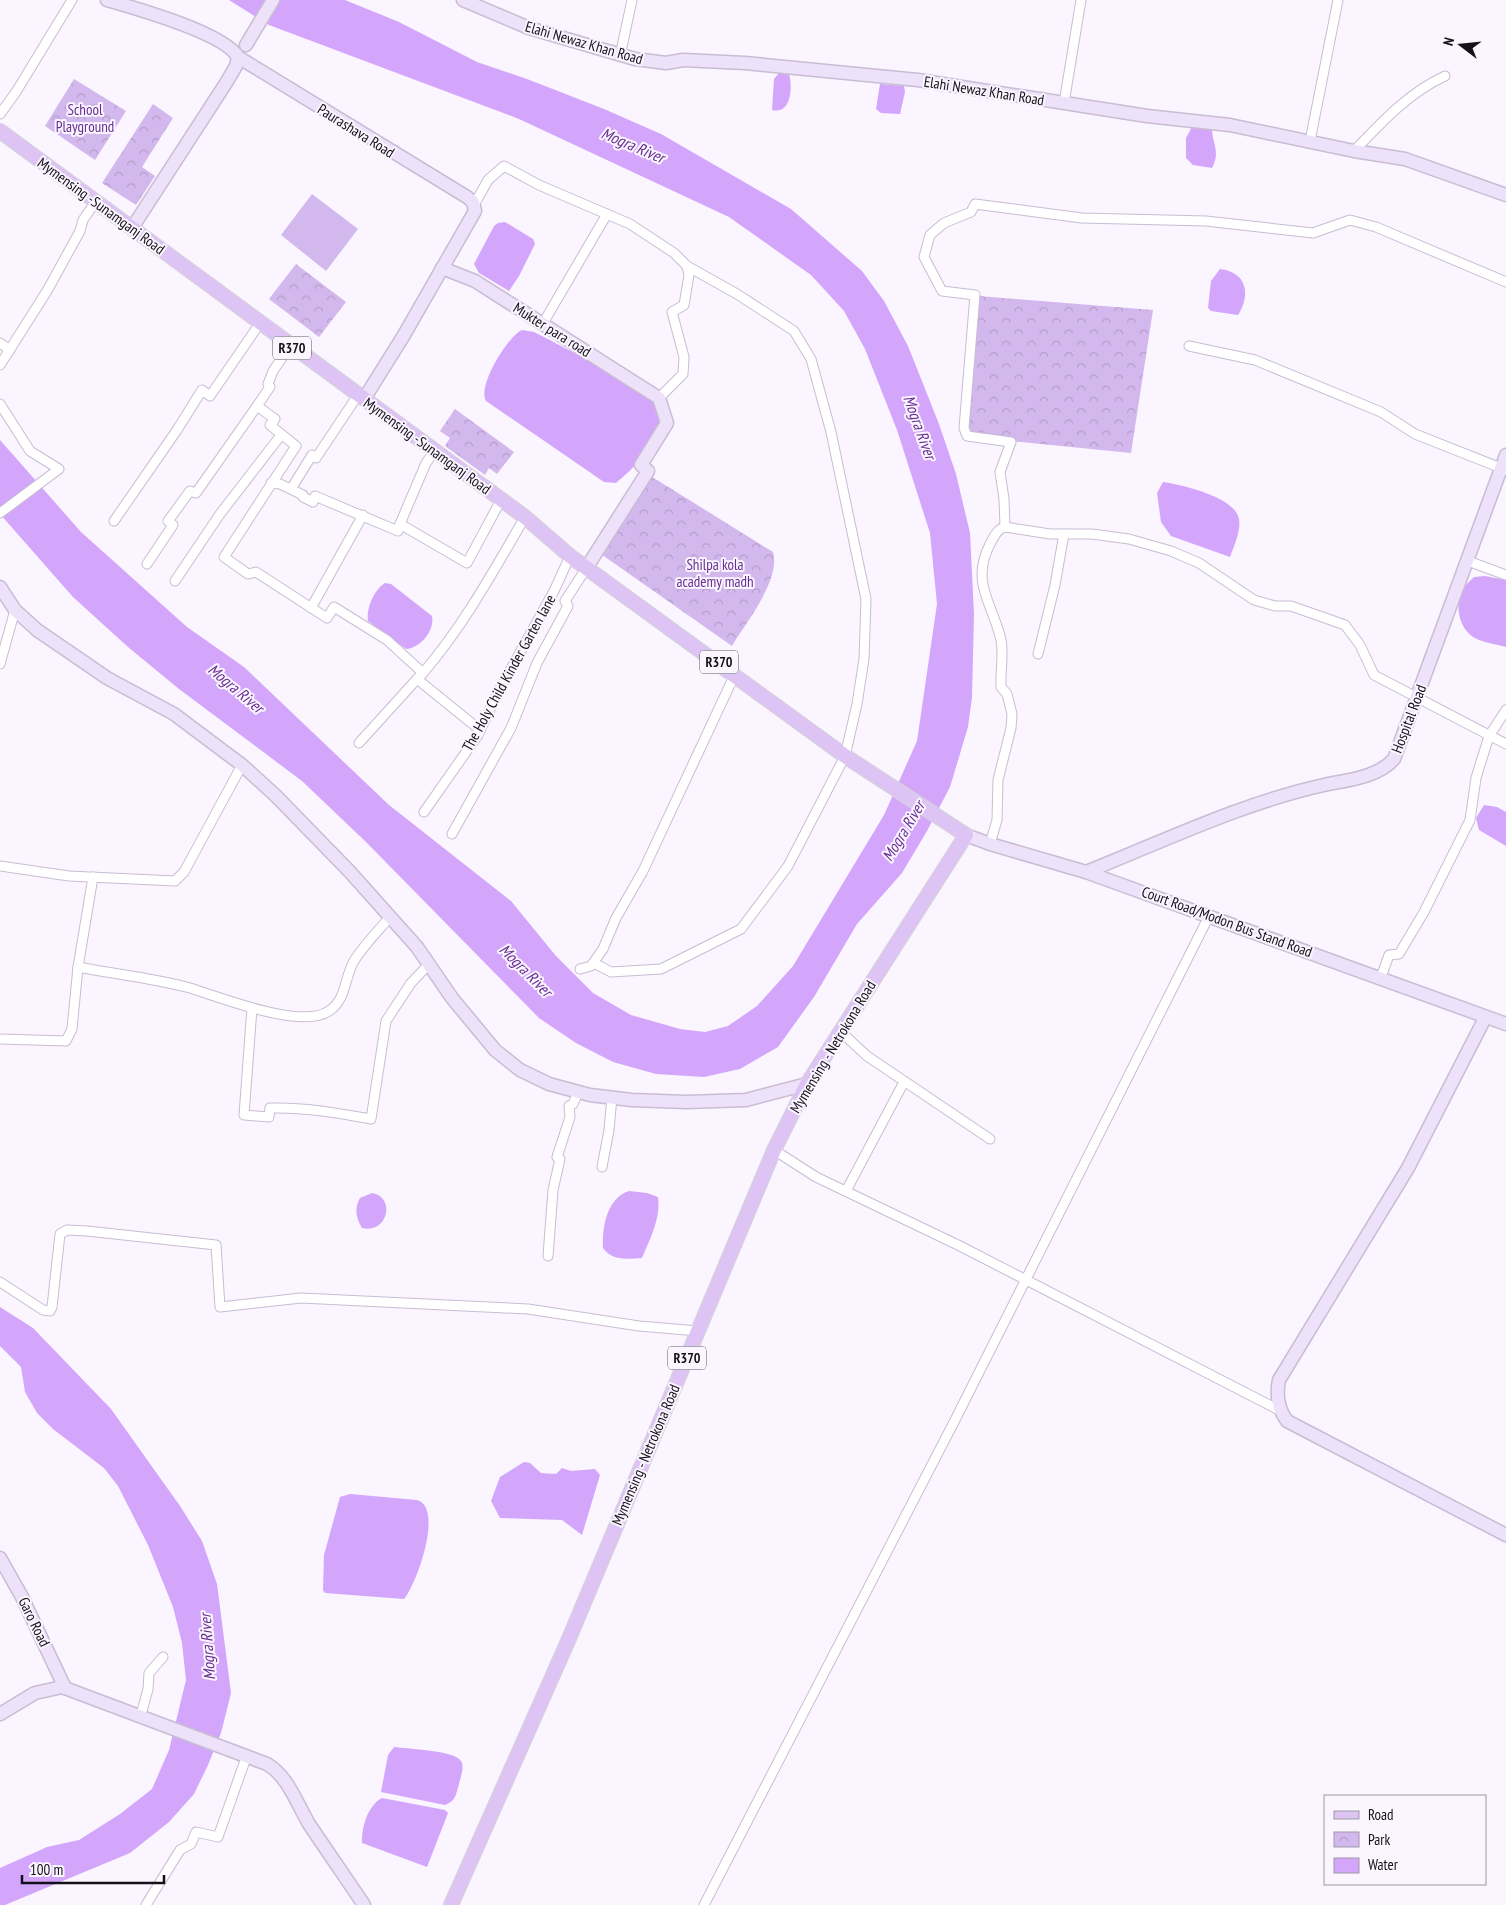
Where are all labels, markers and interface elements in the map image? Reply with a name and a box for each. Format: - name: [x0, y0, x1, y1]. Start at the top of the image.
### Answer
- street label: Elahi Newaz Khan Road: [523, 17, 645, 68]
- north arrow: [1436, 20, 1486, 70]
- text: N: [1439, 35, 1458, 48]
- street label: Elahi Newaz Khan Road: [923, 72, 1046, 109]
- street label: Paurashava Road: [314, 99, 398, 162]
- park label: School Playground: [56, 100, 114, 136]
- water label: Mogra River: [598, 123, 670, 168]
- street label: Mymensing -Sunamganj Road: [34, 153, 169, 258]
- street label: Mukter para road: [510, 298, 595, 361]
- road number: R370: [273, 336, 311, 359]
- water label: Mogra River: [899, 392, 942, 464]
- street label: Mymensing -Sunamganj Road: [360, 393, 495, 498]
- park label: Shilpa kola academy madh: [676, 555, 754, 591]
- street label: The Holy Child Kinder Garten lane: [458, 591, 560, 754]
- road number: R370: [700, 650, 738, 674]
- water label: Mogra River: [204, 659, 270, 719]
- street label: Hospital Road: [1387, 682, 1430, 756]
- water label: Mogra River: [877, 795, 930, 865]
- street label: Court Road/Modon Bus Stand Road: [1139, 882, 1315, 961]
- water label: Mogra River: [495, 939, 558, 1002]
- street label: Mymensing - Netrokona Road: [785, 977, 880, 1116]
- road number: R370: [668, 1346, 706, 1370]
- street label: Mymensing - Netrokona Road: [607, 1382, 684, 1528]
- street label: Garo Road: [14, 1594, 55, 1650]
- water label: Mogra River: [195, 1611, 219, 1681]
- legend: [1324, 1795, 1486, 1885]
- text: Road: [1368, 1805, 1394, 1824]
- text: Park: [1368, 1830, 1390, 1849]
- scale bar: [22, 1852, 165, 1884]
- text: Water: [1368, 1855, 1399, 1874]
- text: 100 m: [30, 1860, 63, 1879]

